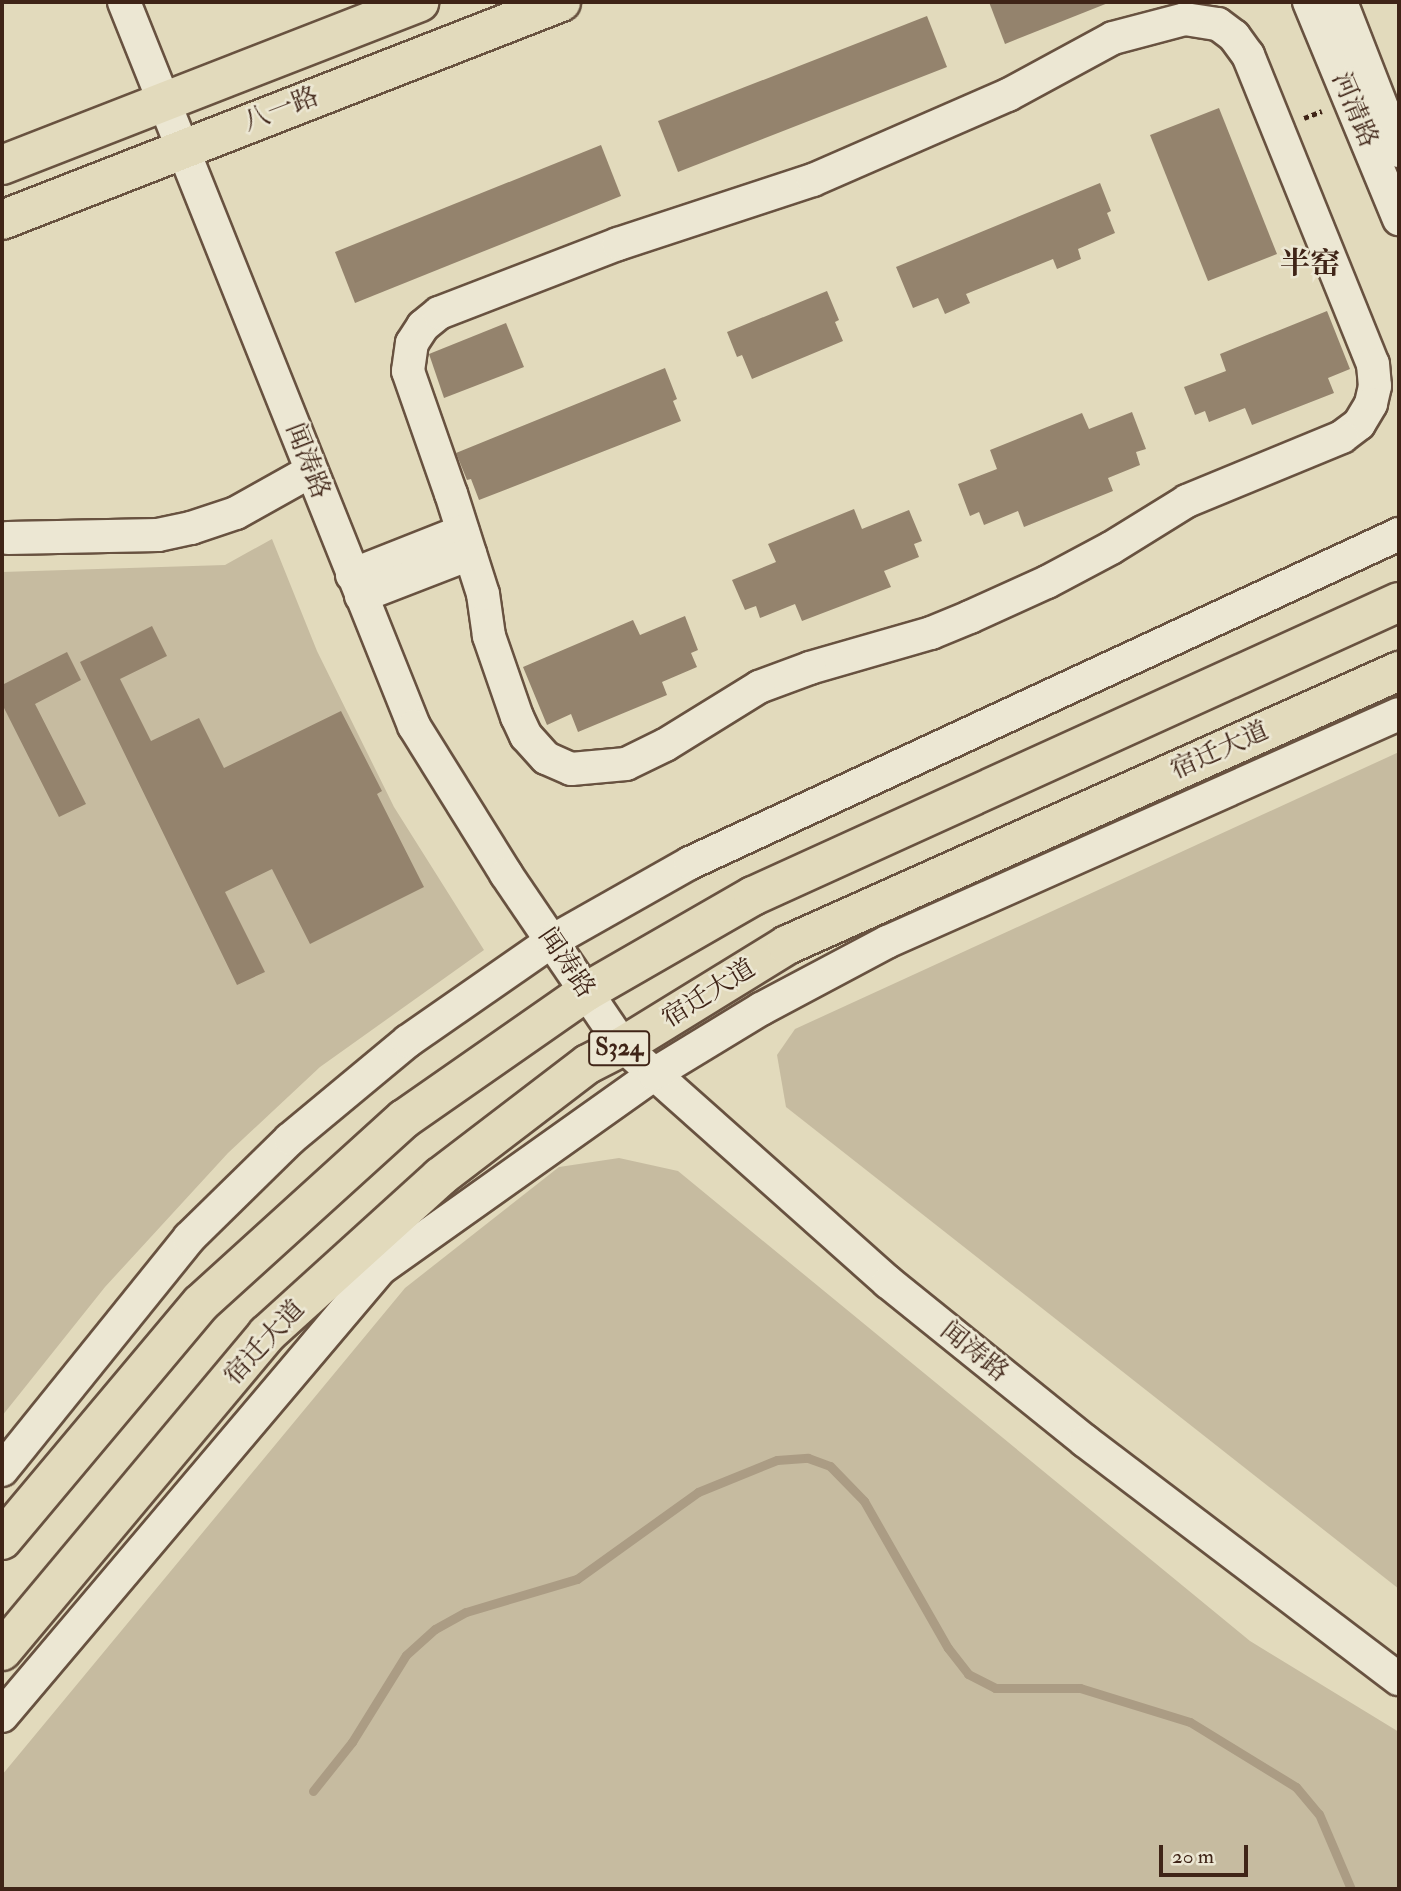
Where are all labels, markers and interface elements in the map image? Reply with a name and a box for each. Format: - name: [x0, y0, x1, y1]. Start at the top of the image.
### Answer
- street label: 河清路: [1324, 68, 1384, 152]
- street label: 八一路: [239, 81, 323, 139]
- district label: 半窑: [1280, 246, 1340, 282]
- street label: 闻涛路: [278, 419, 336, 503]
- street label: 宿迁大道: [1166, 716, 1274, 786]
- street label: 闻涛路: [531, 922, 601, 1004]
- street label: 宿迁大道: [657, 953, 761, 1035]
- road number: S324: [588, 1028, 650, 1068]
- street label: 宿迁大道: [218, 1294, 312, 1392]
- street label: 闻涛路: [934, 1315, 1014, 1389]
- scale bar: [1163, 1832, 1252, 1876]
- text: 20 m: [1172, 1843, 1214, 1870]

